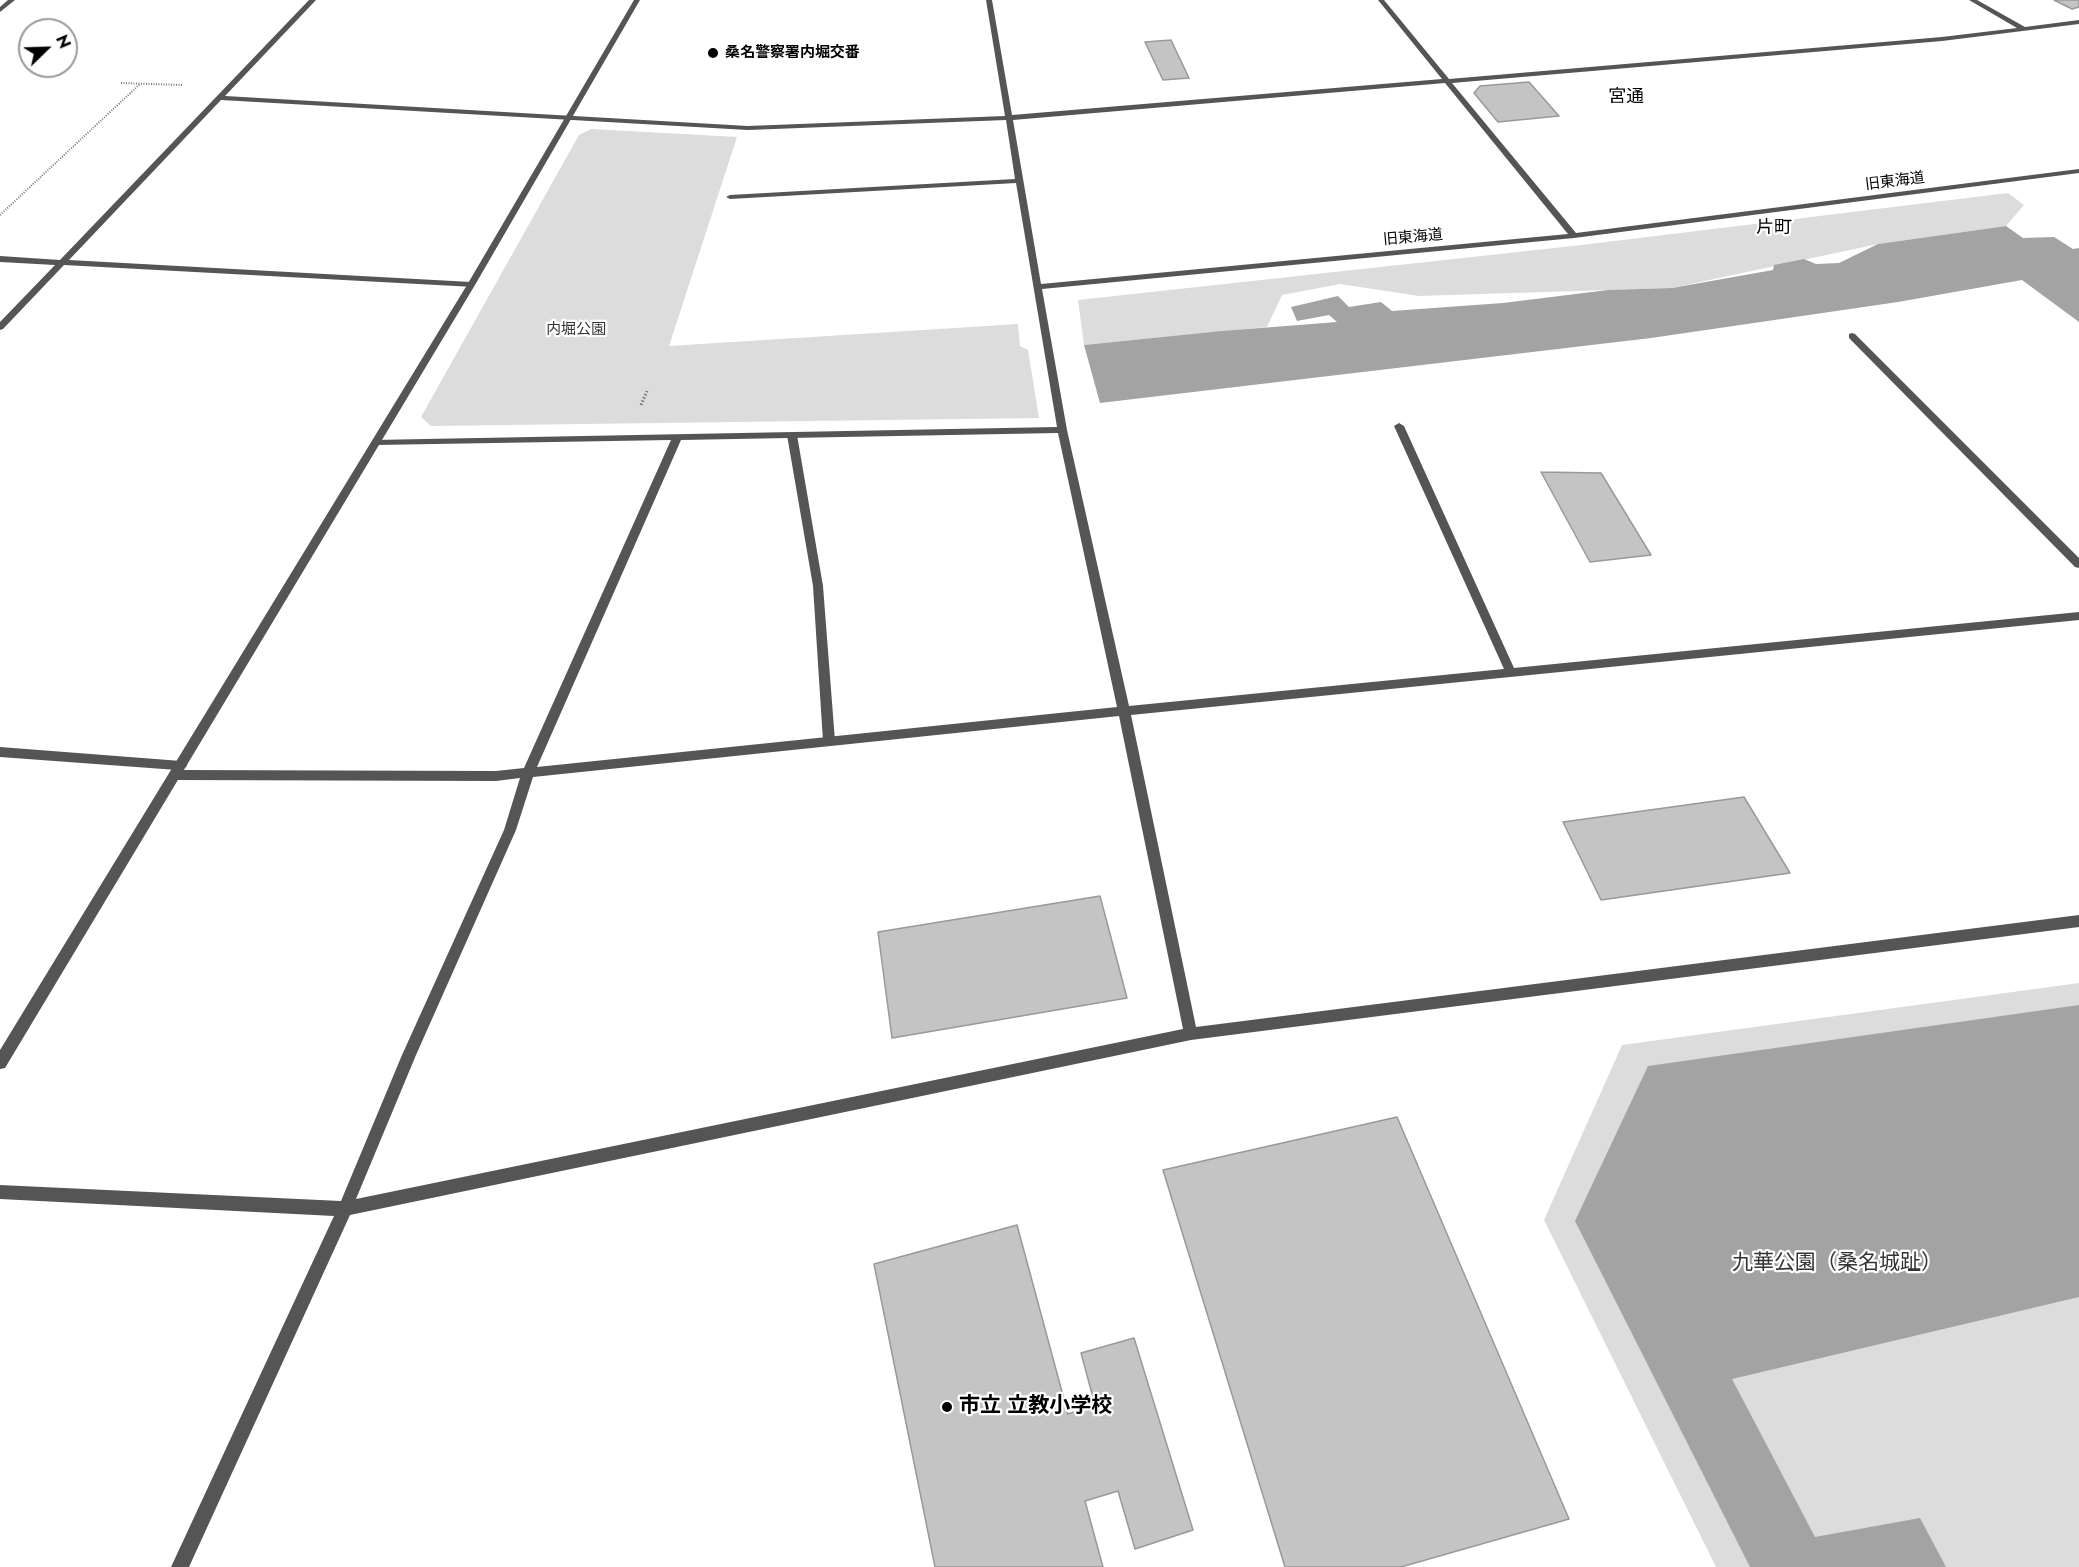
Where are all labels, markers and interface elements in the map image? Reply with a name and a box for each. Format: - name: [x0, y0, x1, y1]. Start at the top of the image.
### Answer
- north arrow: [18, 18, 78, 78]
- text: N: [50, 31, 76, 52]
- place label: 桑名警察署内堀交番: [725, 44, 860, 62]
- marker: 桑名警察署内堀交番: [706, 46, 720, 60]
- district label: 宮通: [1608, 87, 1644, 109]
- street label: 旧東海道: [1864, 169, 1926, 195]
- district label: 片町: [1756, 218, 1792, 240]
- street label: 旧東海道: [1382, 226, 1444, 250]
- park label: 内堀公園: [546, 321, 606, 339]
- park label: 九華公園（桑名城趾）: [1732, 1251, 1942, 1277]
- place label: 市立 立教小学校: [959, 1394, 1112, 1420]
- marker: 市立 立教小学校: [940, 1400, 954, 1414]

